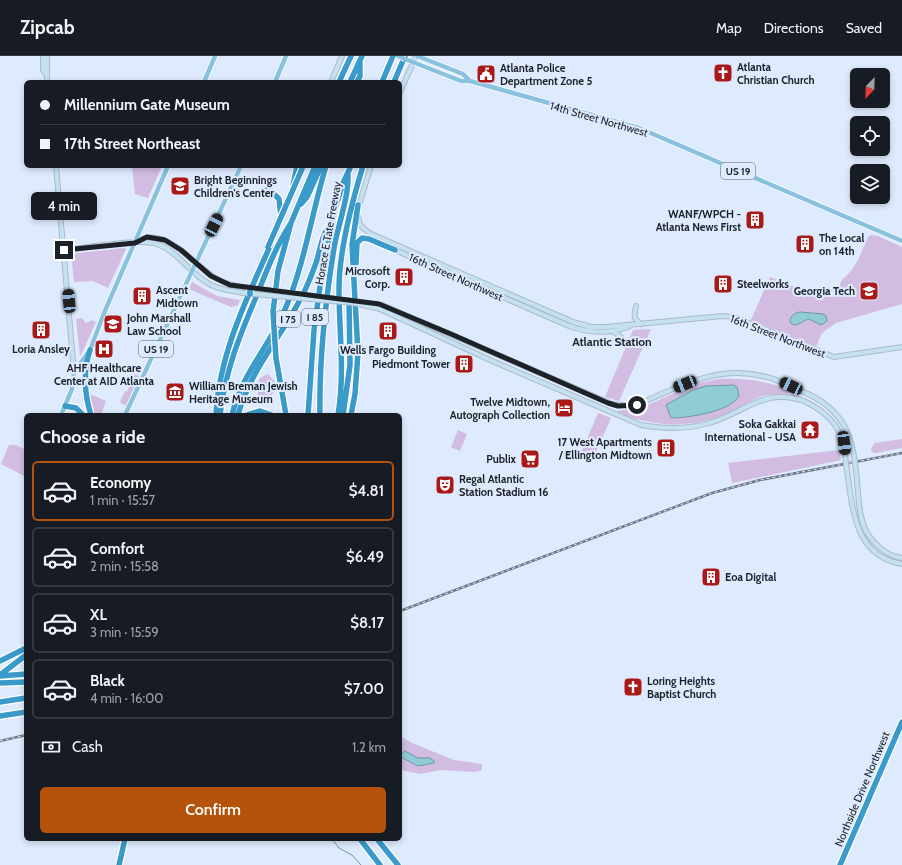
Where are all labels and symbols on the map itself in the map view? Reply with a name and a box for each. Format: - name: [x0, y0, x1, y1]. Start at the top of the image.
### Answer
- place label: Atlanta Christian Church: [737, 60, 815, 87]
- place label: Atlanta Police Department Zone 5: [500, 61, 592, 88]
- church icon: Atlanta Christian Church: [712, 62, 734, 84]
- public building icon: Atlanta Police Department Zone 5: [475, 63, 497, 85]
- north arrow: [850, 68, 890, 108]
- street label: 14th Street Northwest: [548, 98, 650, 140]
- road number: US 19: [721, 163, 755, 179]
- place label: Bright Beginnings Children's Center: [194, 173, 277, 200]
- school or university icon: Bright Beginnings Children's Center: [169, 175, 191, 197]
- street label: Horace E Tate Freeway: [312, 180, 344, 286]
- callout: 4 min: [31, 192, 97, 220]
- place label: WANF/WPCH - Atlanta News First: [656, 207, 741, 234]
- building icon: WANF/WPCH - Atlanta News First: [744, 209, 766, 231]
- car: [203, 212, 225, 238]
- place label: The Local on 14th: [819, 231, 864, 258]
- building icon: The Local on 14th: [794, 233, 816, 255]
- route end: [55, 241, 73, 259]
- street label: 16th Street Northwest: [407, 250, 505, 304]
- place label: Microsoft Corp.: [345, 264, 390, 291]
- building icon: Microsoft Corp.: [393, 266, 415, 288]
- building icon: Steelworks: [712, 273, 734, 295]
- place label: Steelworks: [737, 277, 789, 291]
- school or university icon: Georgia Tech: [858, 280, 880, 302]
- place label: Ascent Midtown: [156, 283, 198, 310]
- place label: Georgia Tech: [794, 284, 855, 298]
- building icon: Ascent Midtown: [131, 285, 153, 307]
- car: [62, 289, 76, 313]
- road number: I 85: [302, 309, 328, 325]
- place label: John Marshall Law School: [126, 311, 191, 338]
- road number: I 75: [276, 311, 300, 327]
- street label: 16th Street Northwest: [728, 311, 828, 361]
- school or university icon: John Marshall Law School: [102, 313, 124, 335]
- building icon: Loria Ansley: [30, 319, 52, 341]
- building icon: Wells Fargo Building: [377, 320, 399, 342]
- district label: Atlantic Station: [572, 334, 652, 349]
- hospital icon: AHF Healthcare Center at AID Atlanta: [93, 338, 115, 360]
- road number: US 19: [139, 341, 173, 357]
- place label: Loria Ansley: [12, 342, 70, 356]
- place label: Wells Fargo Building: [340, 343, 437, 357]
- building icon: Piedmont Tower: [453, 353, 475, 375]
- place label: Piedmont Tower: [372, 357, 450, 371]
- place label: AHF Healthcare Center at AID Atlanta: [54, 361, 154, 388]
- car: [672, 374, 698, 394]
- car: [778, 375, 804, 397]
- place label: William Breman Jewish Heritage Museum: [189, 379, 298, 406]
- museum icon: William Breman Jewish Heritage Museum: [164, 381, 186, 403]
- place label: Twelve Midtown, Autograph Collection: [450, 395, 550, 422]
- route start: [628, 396, 646, 414]
- hotel icon: Twelve Midtown, Autograph Collection: [553, 397, 575, 419]
- place label: Soka Gakkai International - USA: [705, 417, 796, 444]
- temple icon: Soka Gakkai International - USA: [799, 419, 821, 441]
- car: [837, 430, 851, 456]
- place label: 17 West Apartments / Ellington Midtown: [557, 435, 652, 462]
- building icon: 17 West Apartments / Ellington Midtown: [655, 437, 677, 459]
- supermarket icon: Publix: [519, 448, 541, 470]
- place label: Publix: [486, 452, 517, 466]
- place label: Regal Atlantic Station Stadium 16: [459, 472, 548, 499]
- theatre icon: Regal Atlantic Station Stadium 16: [434, 474, 456, 496]
- building icon: Eoa Digital: [700, 566, 722, 588]
- place label: Eoa Digital: [725, 570, 776, 584]
- place label: Loring Heights Baptist Church: [647, 674, 716, 701]
- church icon: Loring Heights Baptist Church: [622, 676, 644, 698]
- street label: Northside Drive Northwest: [831, 729, 893, 849]

